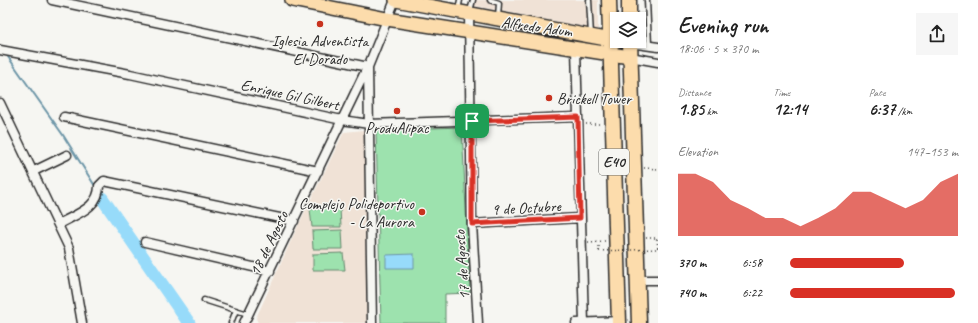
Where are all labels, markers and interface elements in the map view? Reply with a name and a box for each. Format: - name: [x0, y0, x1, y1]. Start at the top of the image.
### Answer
- street label: Alfredo Adum: [500, 12, 575, 42]
- map controls: [610, 12, 646, 48]
- button: layers: [610, 12, 646, 48]
- text: Evening run: [678, 12, 768, 40]
- button: share: [916, 13, 958, 55]
- marker: Iglesia Adventista El Dorado: [315, 19, 325, 29]
- place label: Iglesia Adventista El Dorado: [272, 31, 370, 69]
- text: 18:06 · 5 × 370 m: [678, 41, 759, 57]
- street label: Enrique Gil Gilbert: [239, 75, 342, 115]
- text: Distance: [678, 85, 711, 99]
- text: Time: [773, 85, 790, 99]
- text: Pace: [869, 85, 886, 99]
- place label: Brickell Tower: [557, 89, 633, 109]
- marker: Brickell Tower: [544, 93, 554, 103]
- text: 1.85: [678, 99, 704, 120]
- text: 12:14: [773, 99, 807, 120]
- text: 6:37: [869, 99, 895, 120]
- pin: [455, 104, 489, 138]
- text: km: [704, 104, 717, 118]
- text: /km: [895, 104, 912, 118]
- marker: ProduAlipac: [392, 106, 402, 116]
- icon: arrive: [461, 110, 483, 132]
- place label: ProduAlipac: [365, 118, 430, 138]
- text: Elevation: [678, 144, 718, 160]
- text: 147–153 m: [907, 144, 958, 160]
- road number: E40: [599, 149, 629, 175]
- place label: Complejo Polideportivo - La Aurora: [299, 194, 415, 232]
- street label: 9 de Octubre: [491, 196, 563, 220]
- street label: 18 de Agosto: [245, 207, 294, 279]
- marker: Complejo Polideportivo - La Aurora: [417, 207, 427, 217]
- street label: 17 de Agosto: [450, 228, 474, 300]
- text: 370 m: [678, 255, 706, 271]
- text: 6:58: [742, 255, 762, 271]
- text: 740 m: [678, 285, 706, 301]
- text: 6:22: [742, 285, 762, 301]

